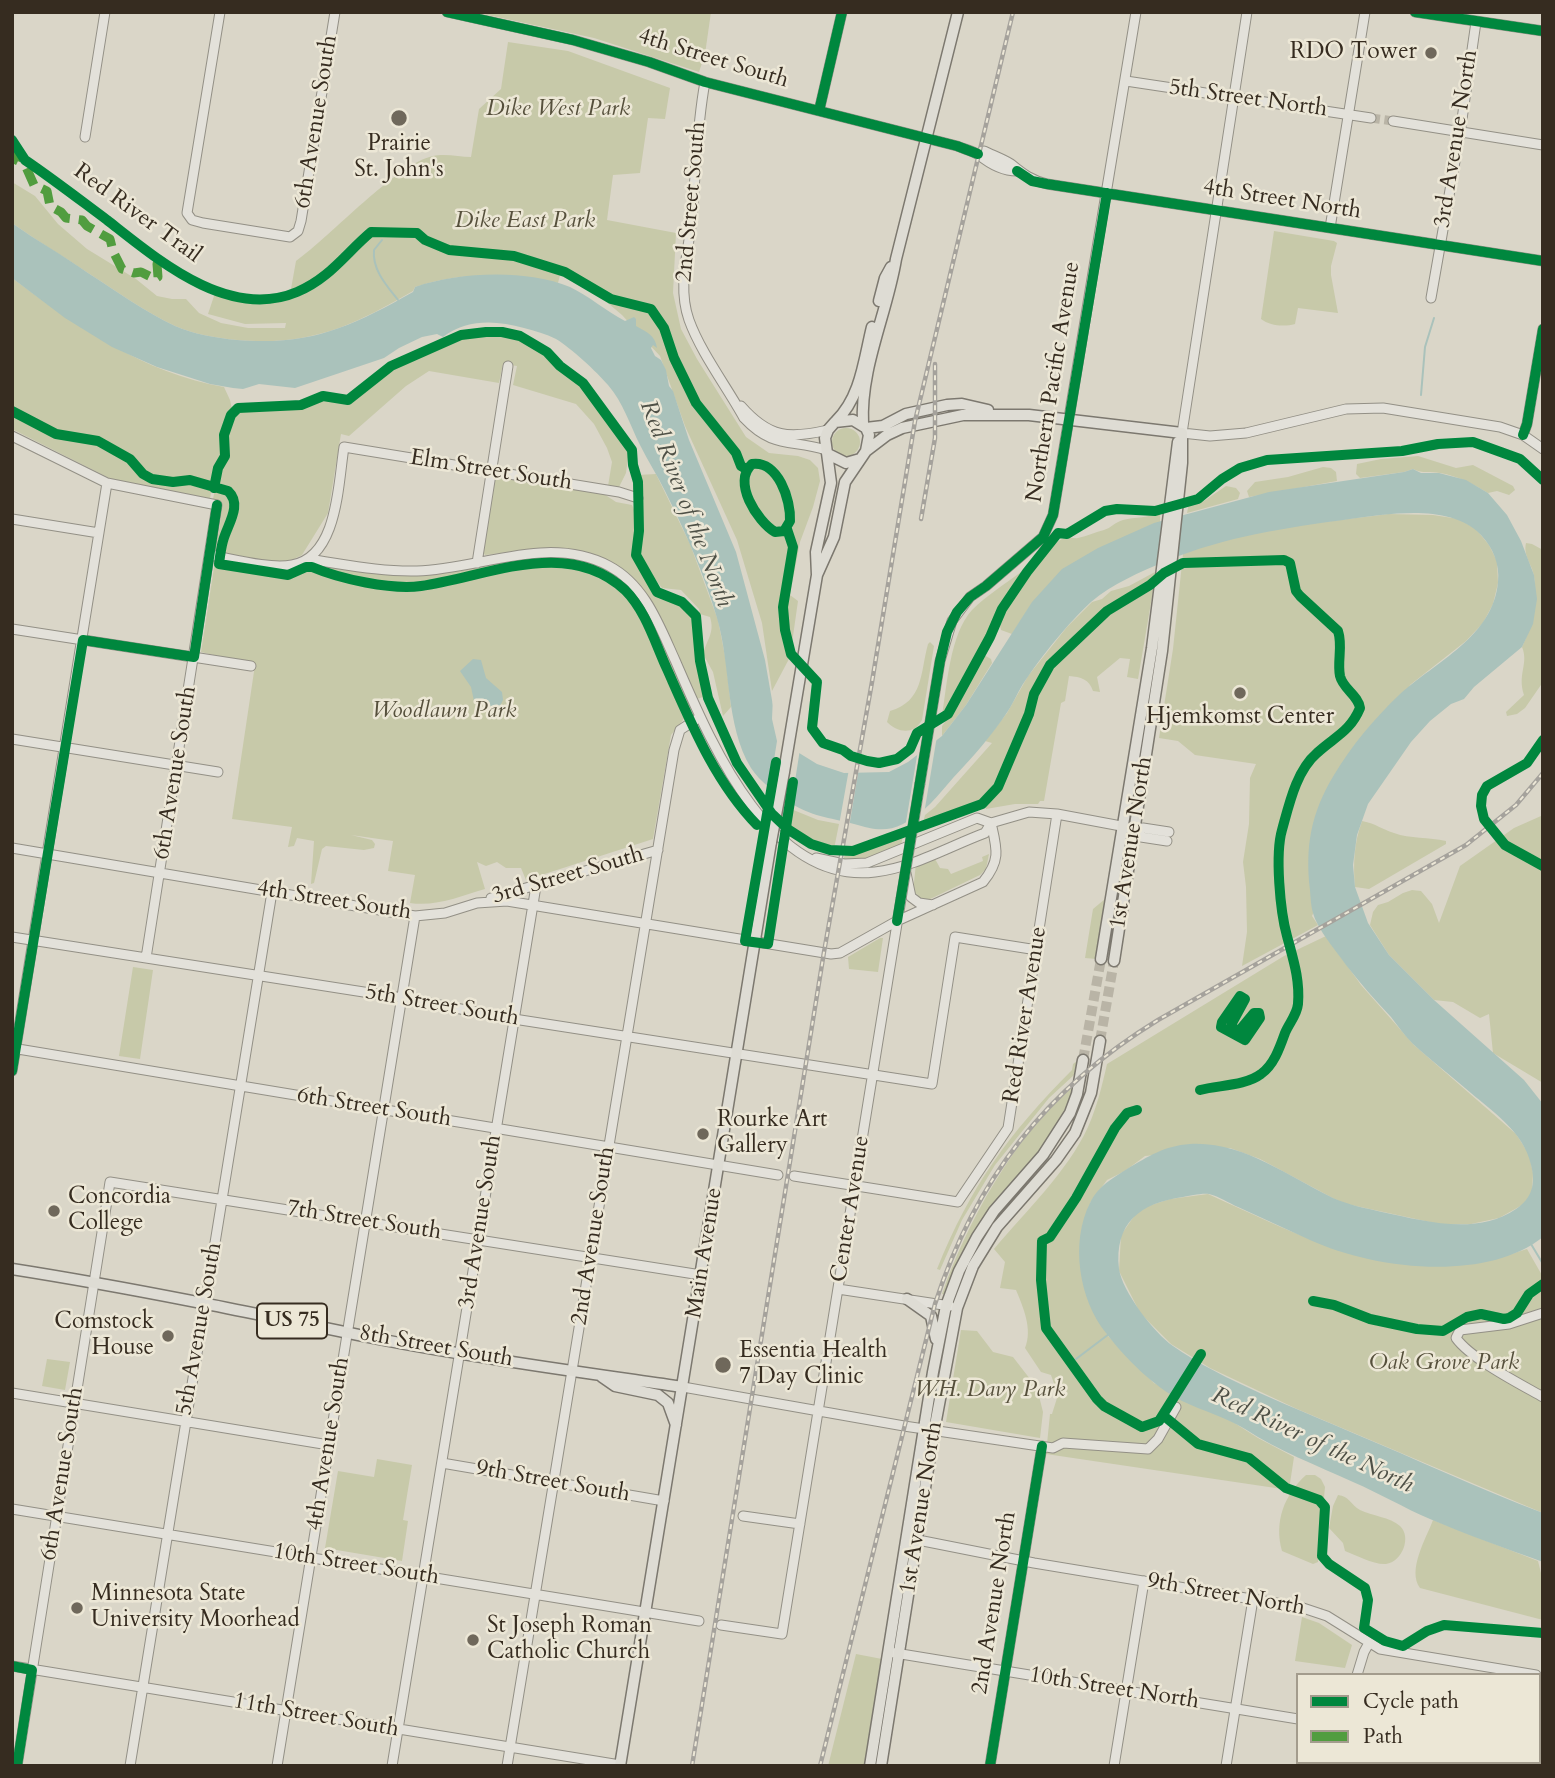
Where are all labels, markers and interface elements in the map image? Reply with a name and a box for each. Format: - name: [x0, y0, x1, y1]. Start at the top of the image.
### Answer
- street label: 4th Street South: [634, 23, 792, 95]
- street label: 6th Avenue South: [290, 33, 344, 211]
- place label: RDO Tower: [1290, 39, 1417, 67]
- marker: RDO Tower: [1423, 45, 1439, 61]
- street label: 3rd Avenue North: [1429, 48, 1485, 230]
- street label: 5th Street North: [1167, 74, 1329, 124]
- park label: Dike West Park: [486, 96, 630, 124]
- marker: Prairie St. John's: [389, 108, 409, 128]
- street label: 2nd Street South: [671, 120, 713, 284]
- place label: Prairie St. John's: [354, 131, 444, 185]
- street label: Red River Trail: [68, 158, 206, 270]
- street label: 4th Street North: [1201, 174, 1363, 226]
- park label: Dike East Park: [455, 208, 595, 236]
- street label: Northern Pacific Avenue: [1021, 260, 1087, 504]
- water label: Red River of the North: [632, 397, 738, 611]
- street label: Elm Street South: [408, 445, 574, 497]
- street label: 6th Avenue South: [149, 684, 203, 862]
- marker: Hjemkomst Center: [1232, 685, 1248, 701]
- park label: Woodlawn Park: [372, 698, 516, 726]
- place label: Hjemkomst Center: [1146, 704, 1334, 732]
- street label: 1st Avenue North: [1105, 755, 1159, 931]
- street label: 3rd Street South: [489, 841, 647, 911]
- street label: 4th Street South: [255, 875, 413, 927]
- street label: Red River Avenue: [998, 925, 1054, 1105]
- street label: 5th Street South: [363, 979, 521, 1033]
- street label: 6th Street South: [295, 1082, 453, 1134]
- place label: Rourke Art Gallery: [717, 1107, 827, 1161]
- marker: Rourke Art Gallery: [695, 1126, 711, 1142]
- street label: 3rd Avenue South: [454, 1133, 508, 1311]
- street label: Center Avenue: [826, 1134, 876, 1284]
- street label: 2nd Avenue South: [566, 1145, 622, 1327]
- place label: Concordia College: [68, 1184, 171, 1238]
- street label: Main Avenue: [681, 1186, 729, 1320]
- street label: 7th Street South: [285, 1195, 443, 1247]
- marker: Concordia College: [46, 1203, 62, 1219]
- street label: 5th Avenue South: [171, 1240, 229, 1418]
- road number: US 75: [257, 1304, 327, 1338]
- place label: Comstock House: [54, 1309, 154, 1363]
- street label: 8th Street South: [357, 1320, 515, 1374]
- marker: Comstock House: [160, 1328, 176, 1344]
- place label: Essentia Health 7 Day Clinic: [739, 1338, 887, 1392]
- park label: Oak Grove Park: [1369, 1350, 1519, 1378]
- street label: 4th Avenue South: [302, 1355, 356, 1533]
- marker: Essentia Health 7 Day Clinic: [713, 1355, 733, 1375]
- park label: W.H. Davy Park: [915, 1377, 1065, 1405]
- water label: Red River of the North: [1207, 1382, 1417, 1500]
- street label: 6th Avenue South: [36, 1385, 90, 1563]
- street label: 1st Avenue North: [895, 1420, 949, 1596]
- street label: 9th Street South: [474, 1455, 632, 1509]
- street label: 2nd Avenue North: [967, 1510, 1023, 1696]
- street label: 10th Street South: [271, 1538, 441, 1592]
- street label: 9th Street North: [1145, 1568, 1307, 1622]
- place label: Minnesota State University Moorhead: [91, 1581, 300, 1635]
- marker: Minnesota State University Moorhead: [69, 1600, 85, 1616]
- place label: St Joseph Roman Catholic Church: [487, 1613, 652, 1667]
- marker: St Joseph Roman Catholic Church: [465, 1632, 481, 1648]
- street label: 10th Street North: [1027, 1662, 1201, 1716]
- legend: [1296, 1673, 1541, 1764]
- text: Cycle path: [1363, 1687, 1459, 1716]
- street label: 11th Street South: [231, 1688, 401, 1744]
- text: Path: [1363, 1722, 1403, 1751]

